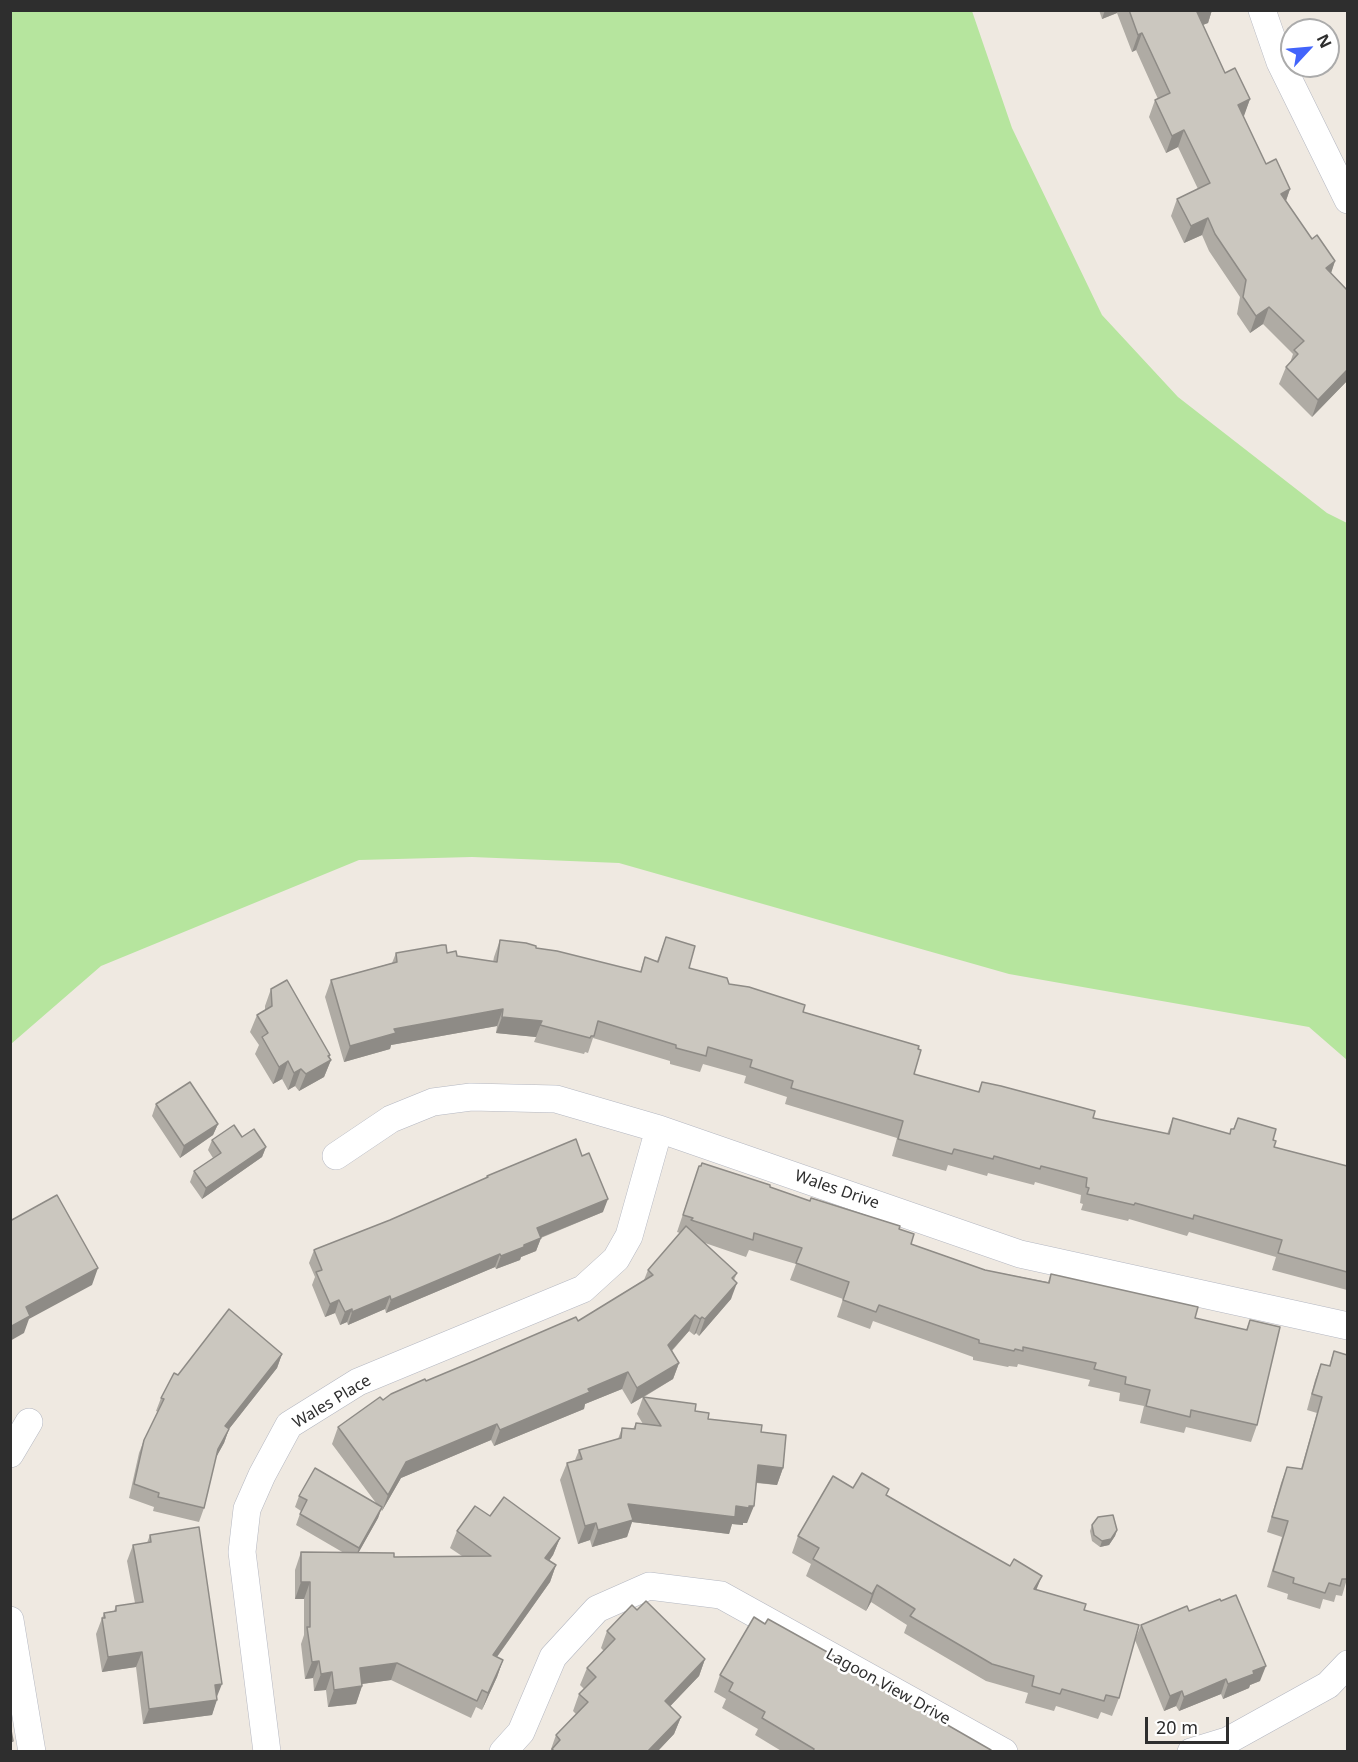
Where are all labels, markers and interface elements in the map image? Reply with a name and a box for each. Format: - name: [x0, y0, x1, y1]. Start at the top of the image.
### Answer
- north arrow: [1280, 18, 1340, 78]
- text: N: [1312, 30, 1337, 52]
- street label: Wales Drive: [792, 1167, 882, 1213]
- street label: Wales Place: [289, 1371, 375, 1433]
- street label: Lagoon View Drive: [822, 1645, 954, 1729]
- scale bar: [1148, 1705, 1232, 1743]
- text: 20 m: [1156, 1715, 1198, 1739]

